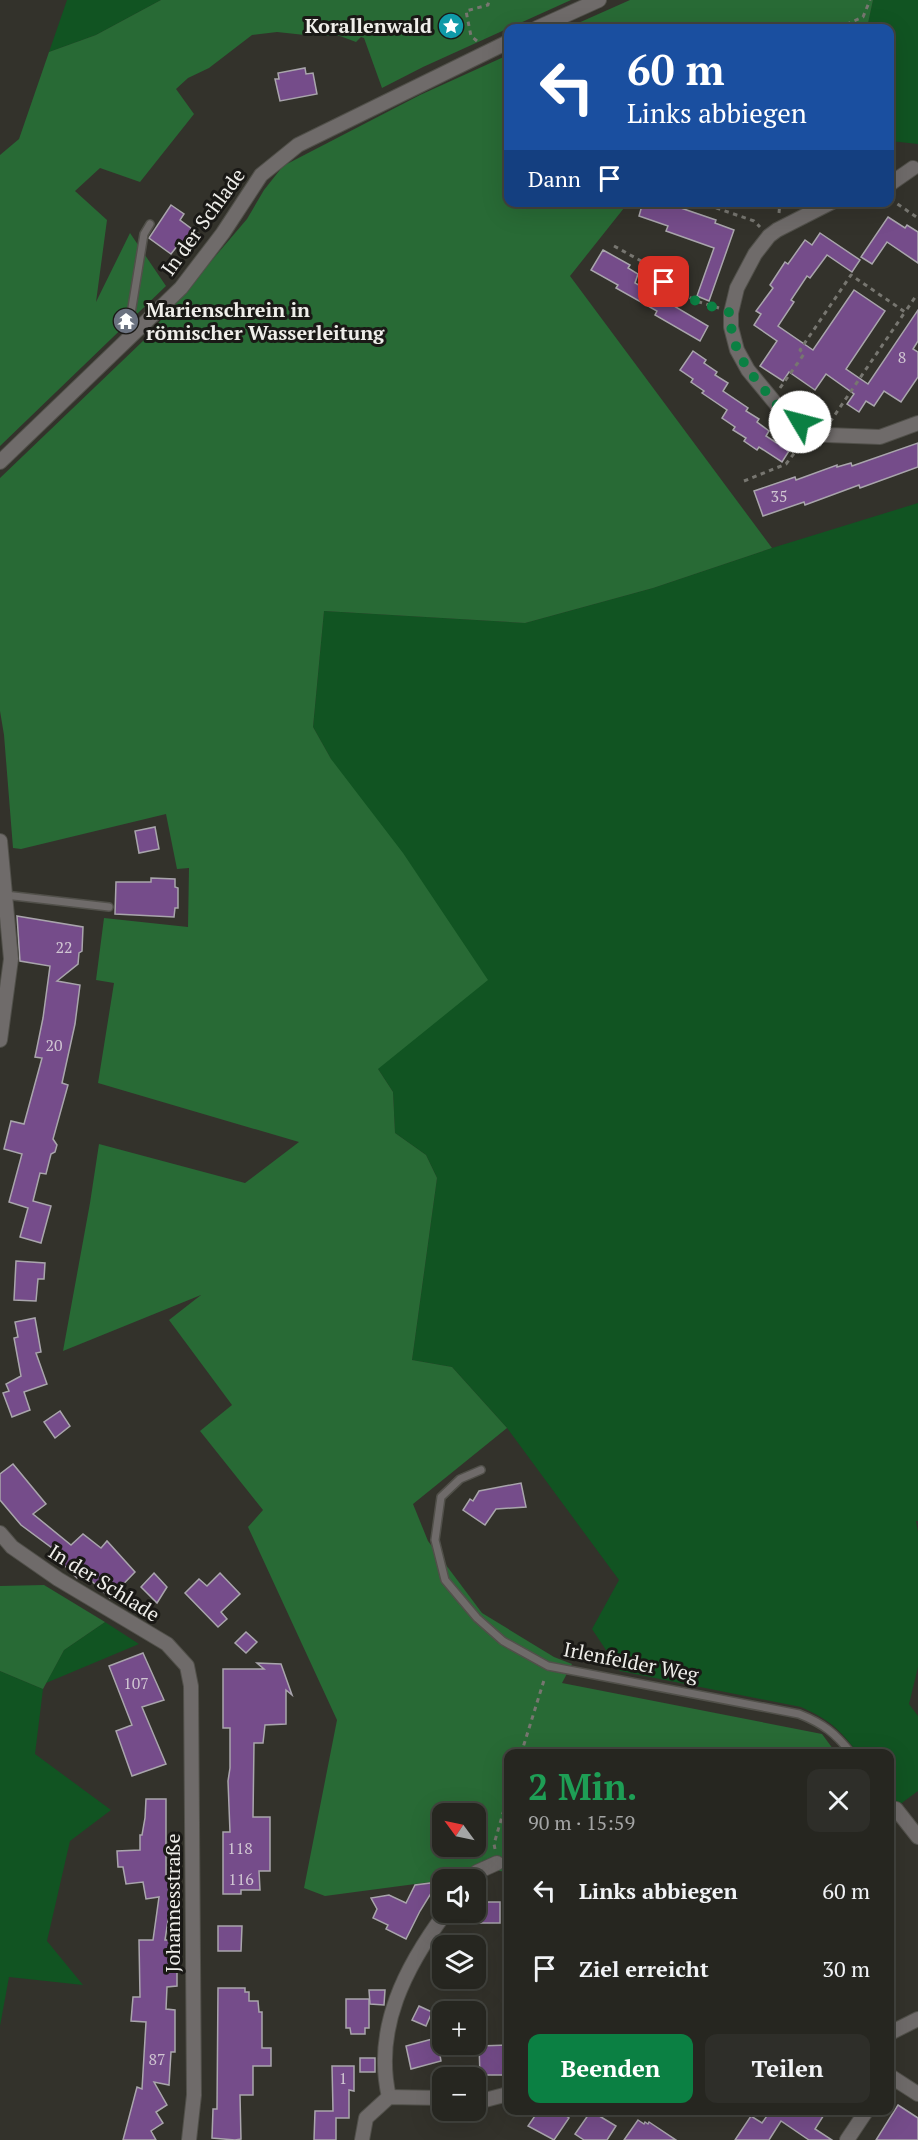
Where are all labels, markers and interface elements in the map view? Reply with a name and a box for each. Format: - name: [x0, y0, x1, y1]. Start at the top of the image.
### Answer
- place icon: Korallenwald: [436, 11, 466, 41]
- place label: Korallenwald: [305, 12, 432, 39]
- text: 60 m: [627, 41, 725, 97]
- icon: left: [528, 48, 606, 126]
- text: Links abbiegen: [627, 95, 807, 131]
- icon: arrive: [593, 162, 626, 195]
- street label: In der Schlade: [154, 163, 251, 281]
- text: Dann: [528, 164, 581, 193]
- pin: [638, 256, 689, 307]
- icon: arrive: [647, 265, 680, 298]
- place label: Marienschrein in römischer Wasserleitung: [146, 296, 385, 346]
- temple icon: Marienschrein in römischer Wasserleitung: [111, 306, 141, 336]
- house number: 8: [898, 346, 906, 368]
- position arrow: [768, 390, 832, 454]
- house number: 35: [770, 485, 788, 507]
- house number: 22: [55, 936, 73, 958]
- house number: 20: [45, 1034, 63, 1056]
- street label: In der Schlade: [43, 1538, 165, 1628]
- street label: Irlenfelder Weg: [561, 1635, 701, 1688]
- house number: 107: [123, 1672, 149, 1694]
- text: 2 Min.: [528, 1763, 637, 1810]
- button: close: [807, 1769, 870, 1832]
- north arrow: [432, 1803, 486, 1857]
- map controls: [432, 1803, 486, 2121]
- text: 90 m · 15:59: [528, 1809, 635, 1836]
- street label: Johannesstraße: [159, 1834, 186, 1972]
- house number: 118: [227, 1837, 253, 1859]
- house number: 116: [228, 1868, 254, 1890]
- button: sound: [432, 1869, 486, 1923]
- icon: left: [528, 1874, 561, 1907]
- text: Links abbiegen: [579, 1876, 738, 1905]
- text: 60 m: [822, 1876, 870, 1905]
- button: layers: [432, 1935, 486, 1989]
- icon: arrive: [528, 1952, 561, 1985]
- text: Ziel erreicht: [579, 1954, 709, 1983]
- text: 30 m: [822, 1954, 870, 1983]
- button: +: [432, 2001, 486, 2055]
- button: Beenden: [528, 2034, 693, 2103]
- button: Teilen: [705, 2034, 870, 2103]
- house number: 87: [148, 2048, 166, 2070]
- house number: 1: [339, 2067, 347, 2089]
- button: −: [432, 2067, 486, 2121]

